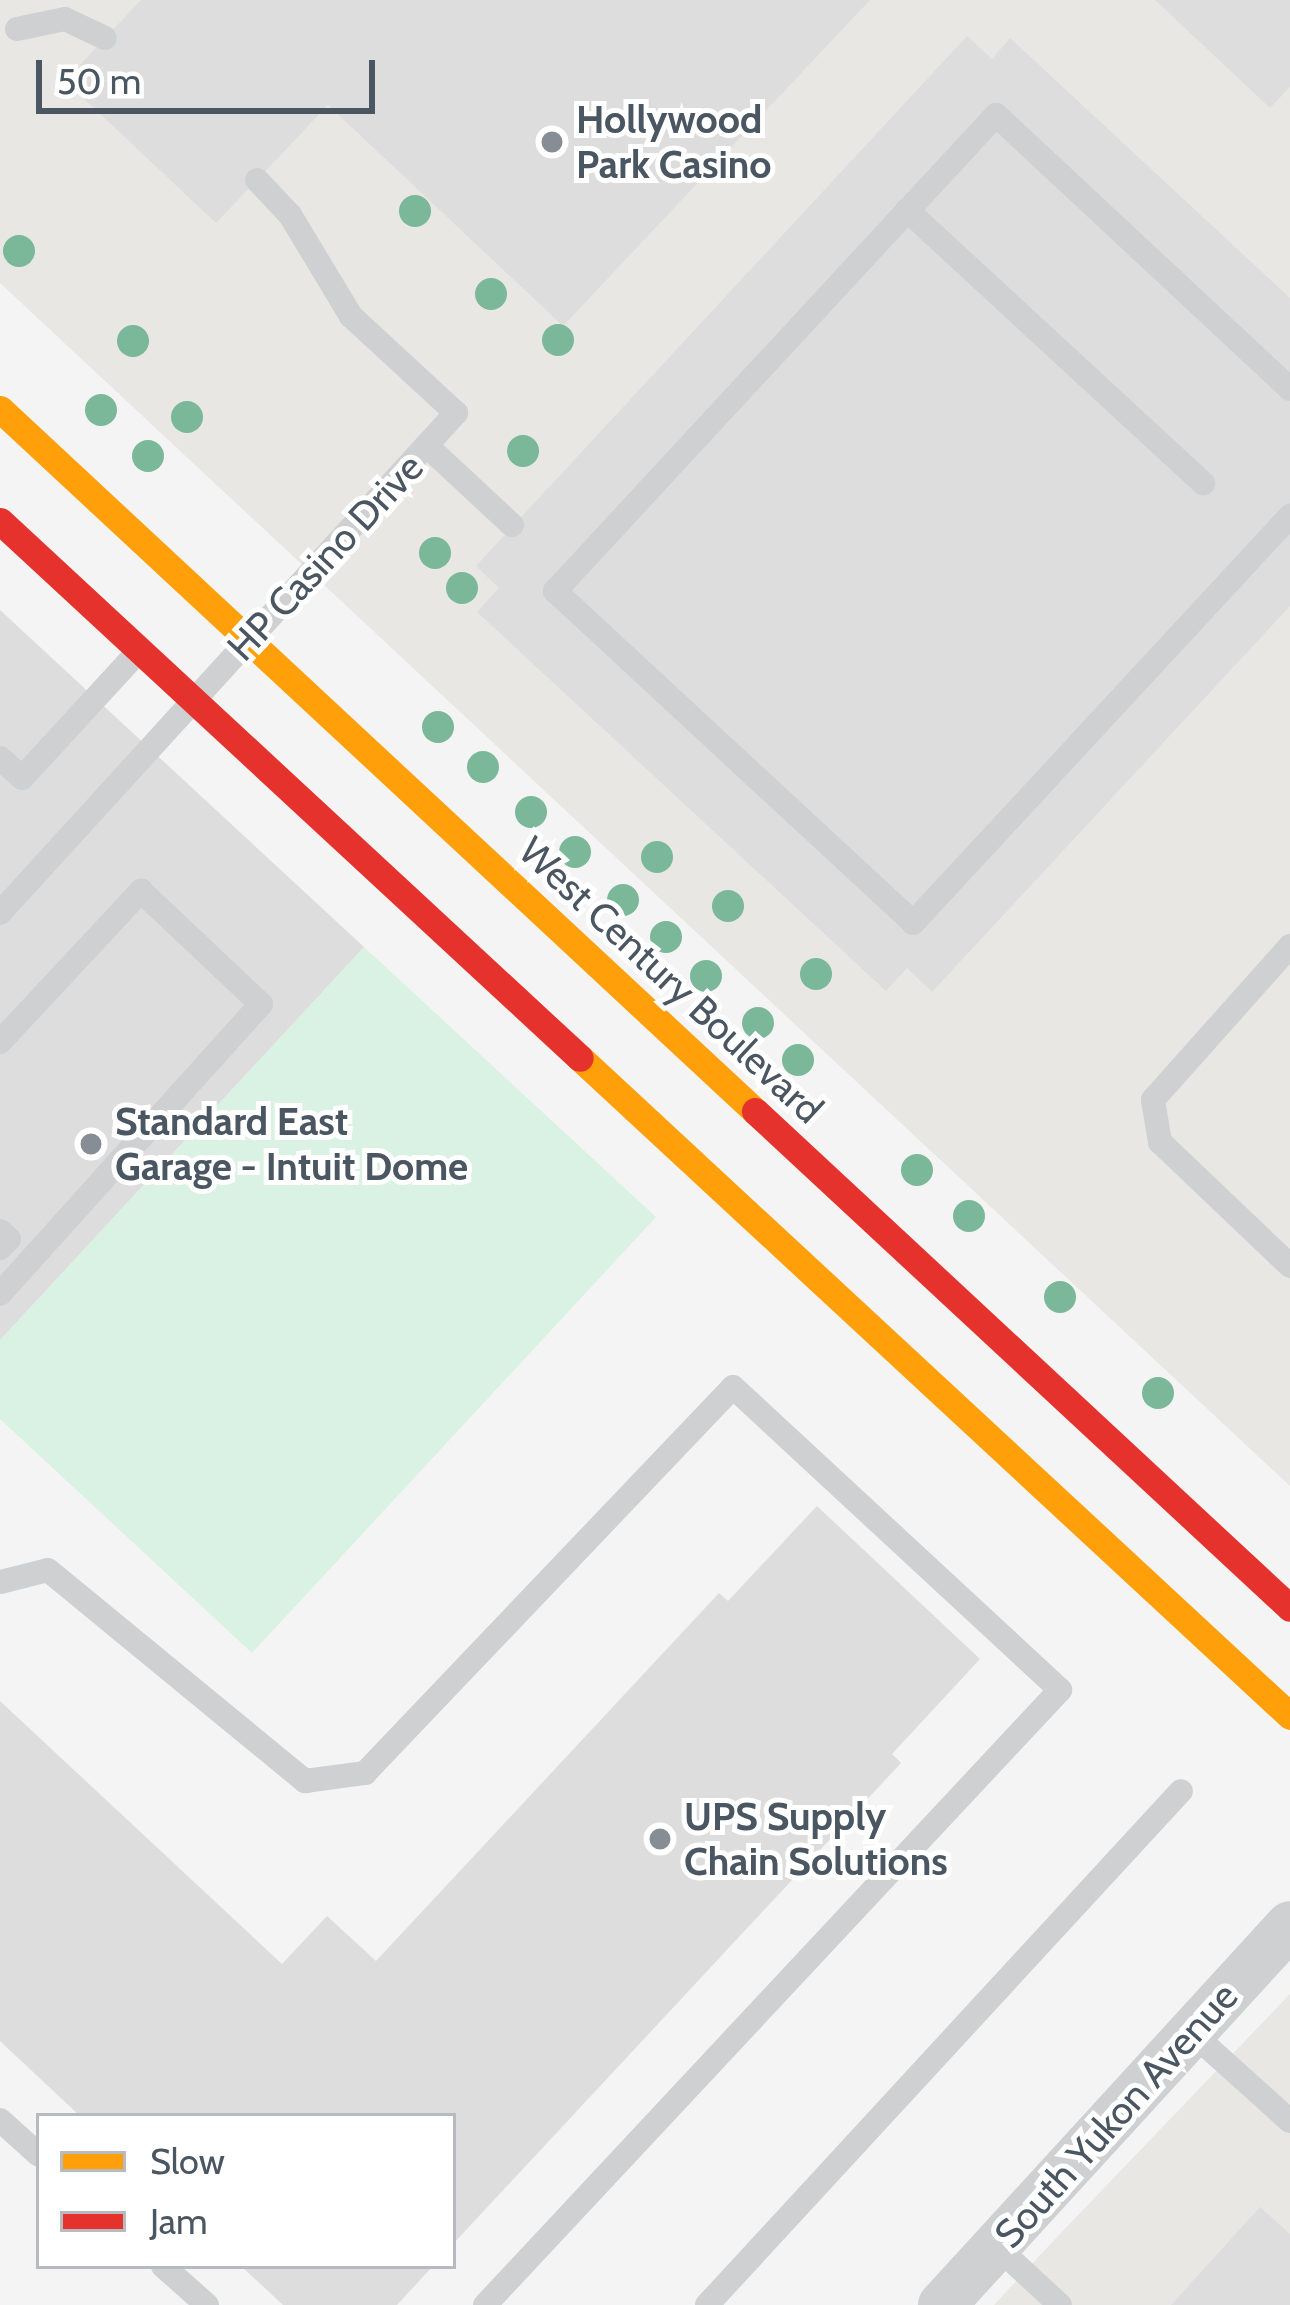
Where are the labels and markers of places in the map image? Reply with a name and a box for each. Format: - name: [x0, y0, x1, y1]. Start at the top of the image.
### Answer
- place label: Hollywood Park Casino: [576, 97, 772, 188]
- marker: Hollywood Park Casino: [539, 129, 565, 155]
- place label: Standard East Garage - Intuit Dome: [115, 1099, 468, 1190]
- marker: Standard East Garage - Intuit Dome: [78, 1131, 104, 1157]
- place label: UPS Supply Chain Solutions: [684, 1794, 948, 1885]
- marker: UPS Supply Chain Solutions: [647, 1826, 673, 1852]

